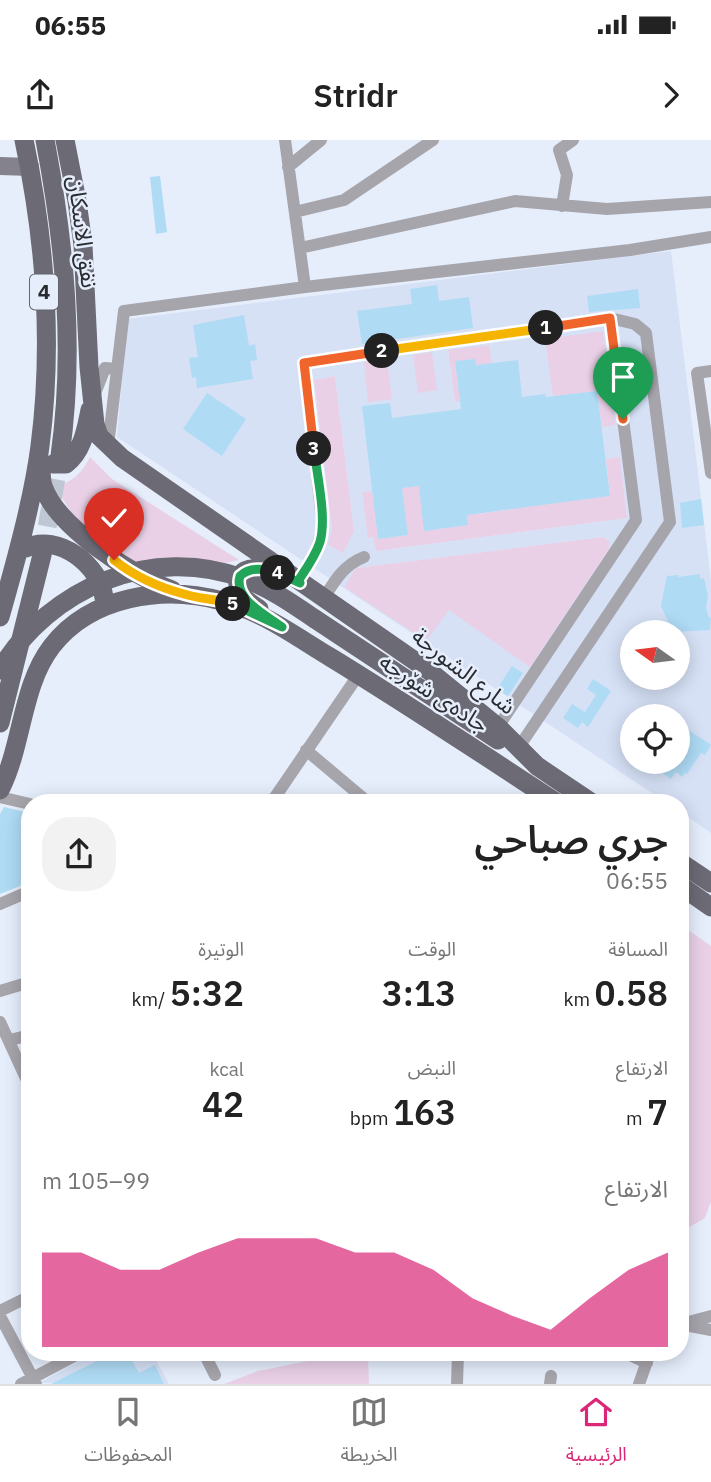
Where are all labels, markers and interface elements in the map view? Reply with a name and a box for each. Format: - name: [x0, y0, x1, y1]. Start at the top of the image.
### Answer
- text: 06:55: [35, 8, 106, 42]
- text: Stridr: [313, 74, 398, 116]
- icon: share: [21, 76, 59, 114]
- icon: forward: [652, 76, 690, 114]
- street label: نفق الاسكان: [62, 174, 106, 290]
- road number: 4: [30, 274, 58, 310]
- pin: 1: [528, 310, 564, 346]
- text: 1: [540, 315, 551, 339]
- pin: 2: [364, 334, 400, 368]
- text: 2: [376, 338, 387, 362]
- pin: [593, 347, 653, 419]
- icon: arrive: [604, 358, 642, 396]
- pin: 3: [296, 432, 332, 466]
- text: 3: [308, 436, 319, 460]
- pin: [84, 488, 144, 560]
- icon: check: [95, 499, 133, 537]
- pin: 4: [260, 556, 296, 590]
- text: 4: [272, 560, 283, 584]
- pin: 5: [216, 587, 250, 622]
- text: 5: [227, 591, 238, 615]
- street label: شارع الشورجة: [405, 620, 523, 723]
- north arrow: [620, 620, 690, 690]
- map controls: [620, 620, 690, 774]
- street label: جادەی شۆرجە: [374, 646, 495, 739]
- button: locate: [620, 704, 690, 774]
- text: جري صباحي: [475, 814, 668, 863]
- button: share: [42, 817, 116, 891]
- text: 06:55: [606, 865, 668, 895]
- text: الوتيرة: [198, 937, 244, 961]
- text: الوقت: [408, 937, 456, 961]
- text: المسافة: [608, 937, 668, 961]
- text: 5:32: [170, 970, 244, 1016]
- text: 3:13: [382, 970, 456, 1016]
- text: 0.58: [595, 970, 668, 1016]
- text: /km: [131, 987, 170, 1011]
- text: km: [563, 987, 595, 1011]
- text: النبض: [408, 1056, 456, 1080]
- text: الارتفاع: [616, 1056, 668, 1080]
- text: kcal: [209, 1057, 244, 1081]
- text: 42: [202, 1081, 244, 1127]
- text: 163: [393, 1089, 456, 1135]
- text: 7: [647, 1089, 668, 1135]
- text: bpm: [350, 1106, 393, 1130]
- text: m: [626, 1106, 647, 1130]
- text: 99–105 m: [42, 1165, 150, 1195]
- text: الارتفاع: [605, 1173, 668, 1203]
- tab: المحفوظات: [84, 1393, 172, 1475]
- tab: الخريطة: [341, 1393, 398, 1475]
- tab: الرئيسية: [566, 1393, 627, 1475]

